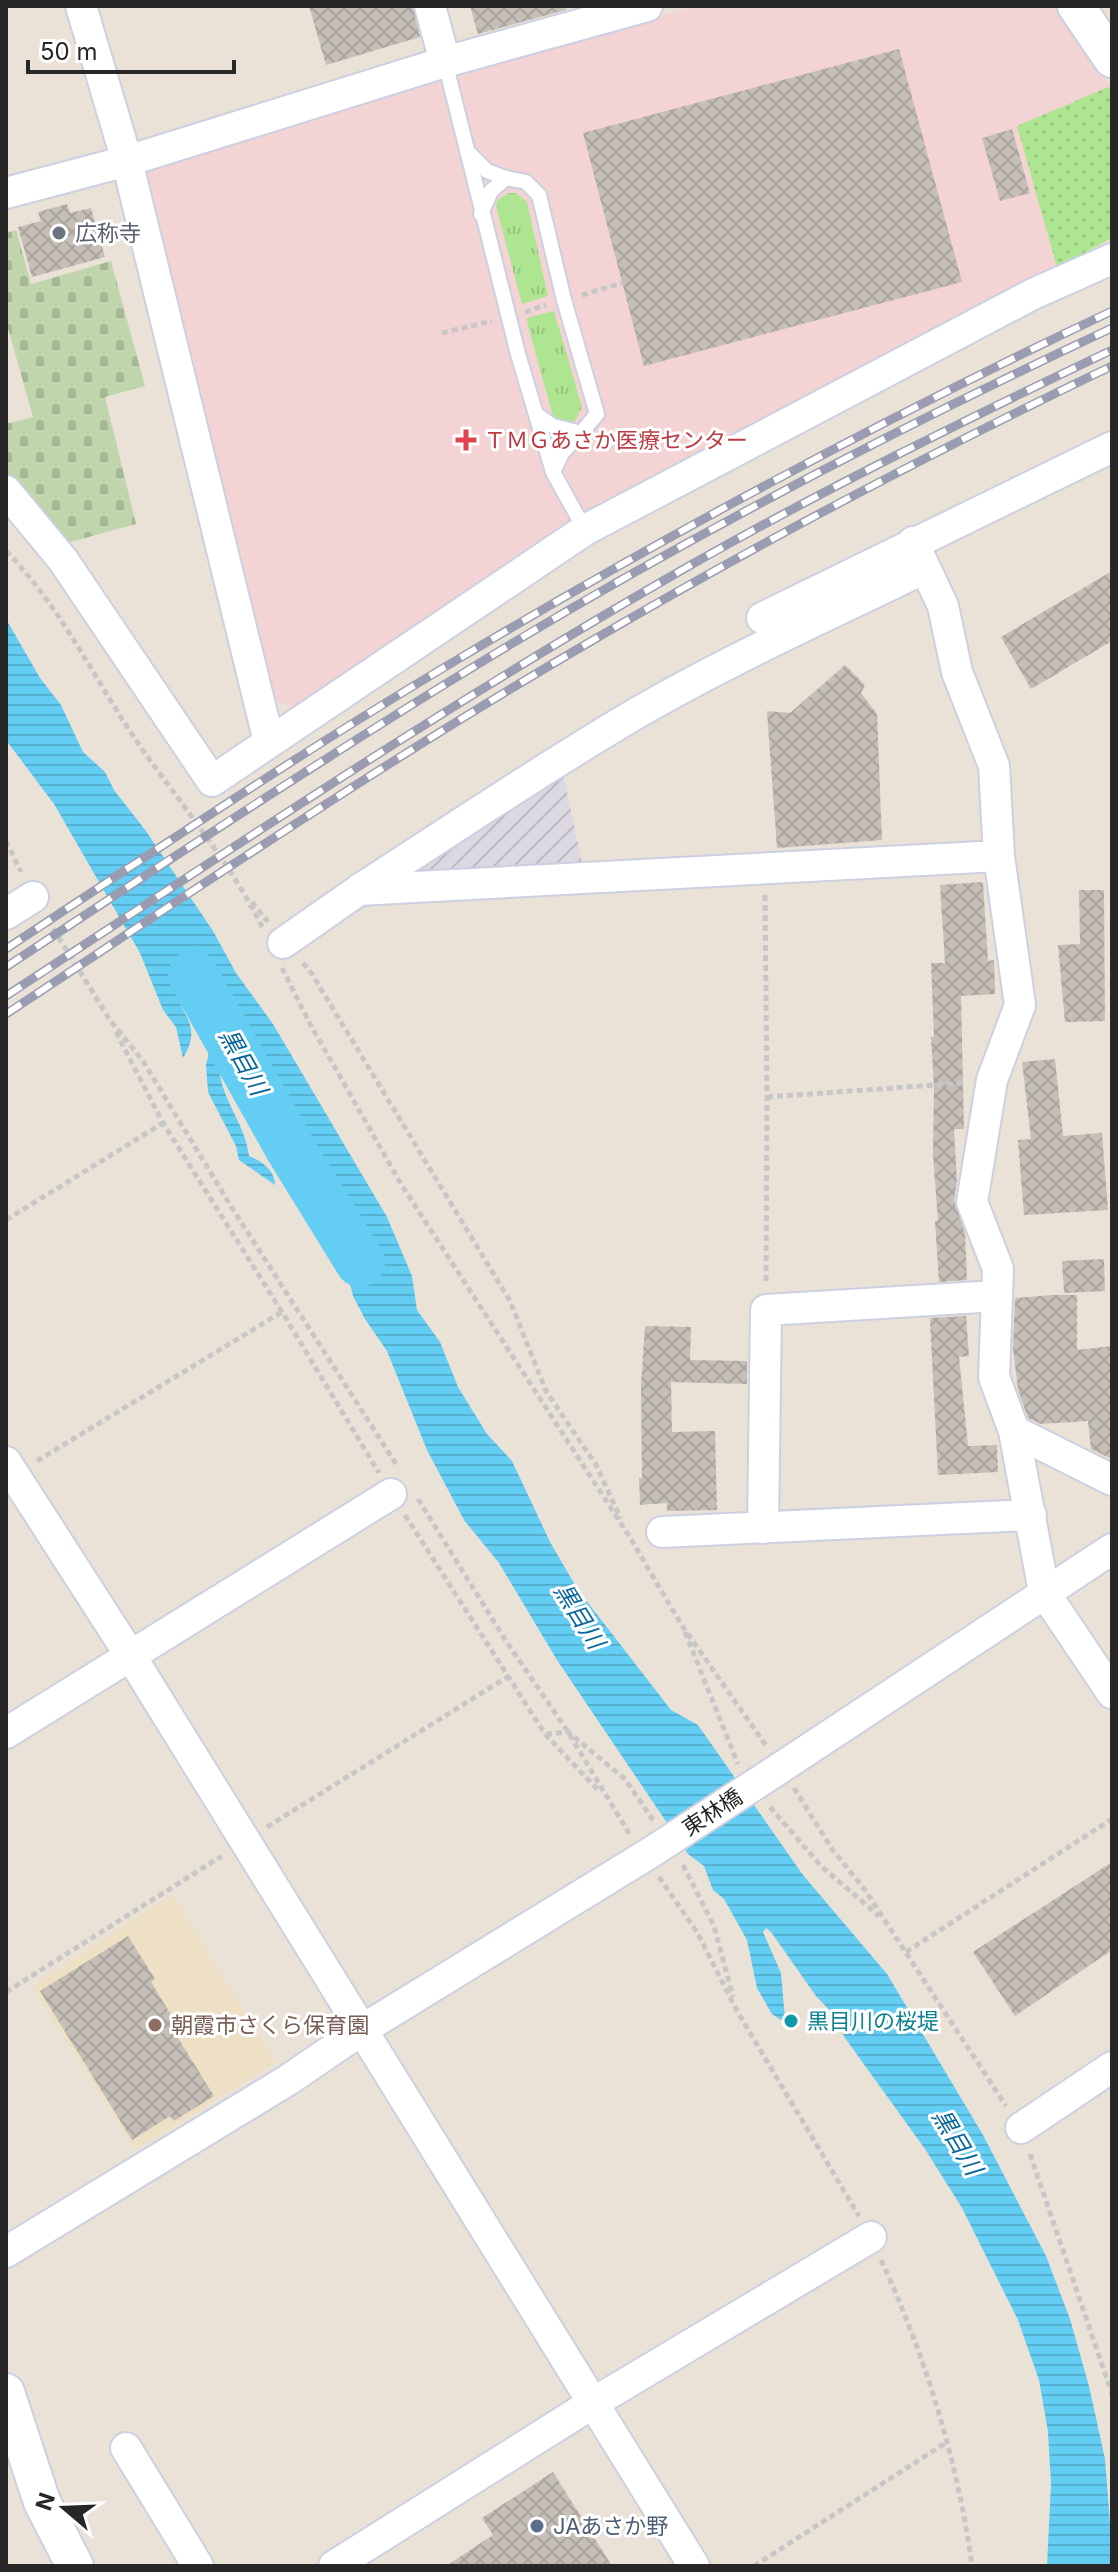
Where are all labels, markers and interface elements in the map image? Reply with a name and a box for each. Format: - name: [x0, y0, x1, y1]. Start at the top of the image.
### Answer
- scale bar: [28, 24, 234, 74]
- text: 50 m: [40, 37, 98, 66]
- place label: 広称寺: [75, 220, 141, 246]
- marker: 広称寺: [50, 224, 68, 242]
- place label: ＴＭＧあさか医療センター: [484, 427, 748, 453]
- marker: ＴＭＧあさか医療センター: [455, 429, 477, 451]
- water label: 黒目川: [213, 1023, 275, 1103]
- water label: 黒目川: [548, 1578, 612, 1656]
- street label: 東林橋: [677, 1783, 747, 1841]
- place label: 黒目川の桜堤: [807, 2008, 939, 2034]
- place label: 朝霞市さくら保育園: [171, 2012, 369, 2038]
- marker: 黒目川の桜堤: [782, 2012, 800, 2030]
- marker: 朝霞市さくら保育園: [146, 2016, 164, 2034]
- water label: 黒目川: [926, 2103, 990, 2183]
- north arrow: [24, 2468, 104, 2548]
- text: N: [30, 2489, 60, 2514]
- place label: JAあさか野: [553, 2513, 668, 2539]
- marker: JAあさか野: [528, 2517, 546, 2535]

